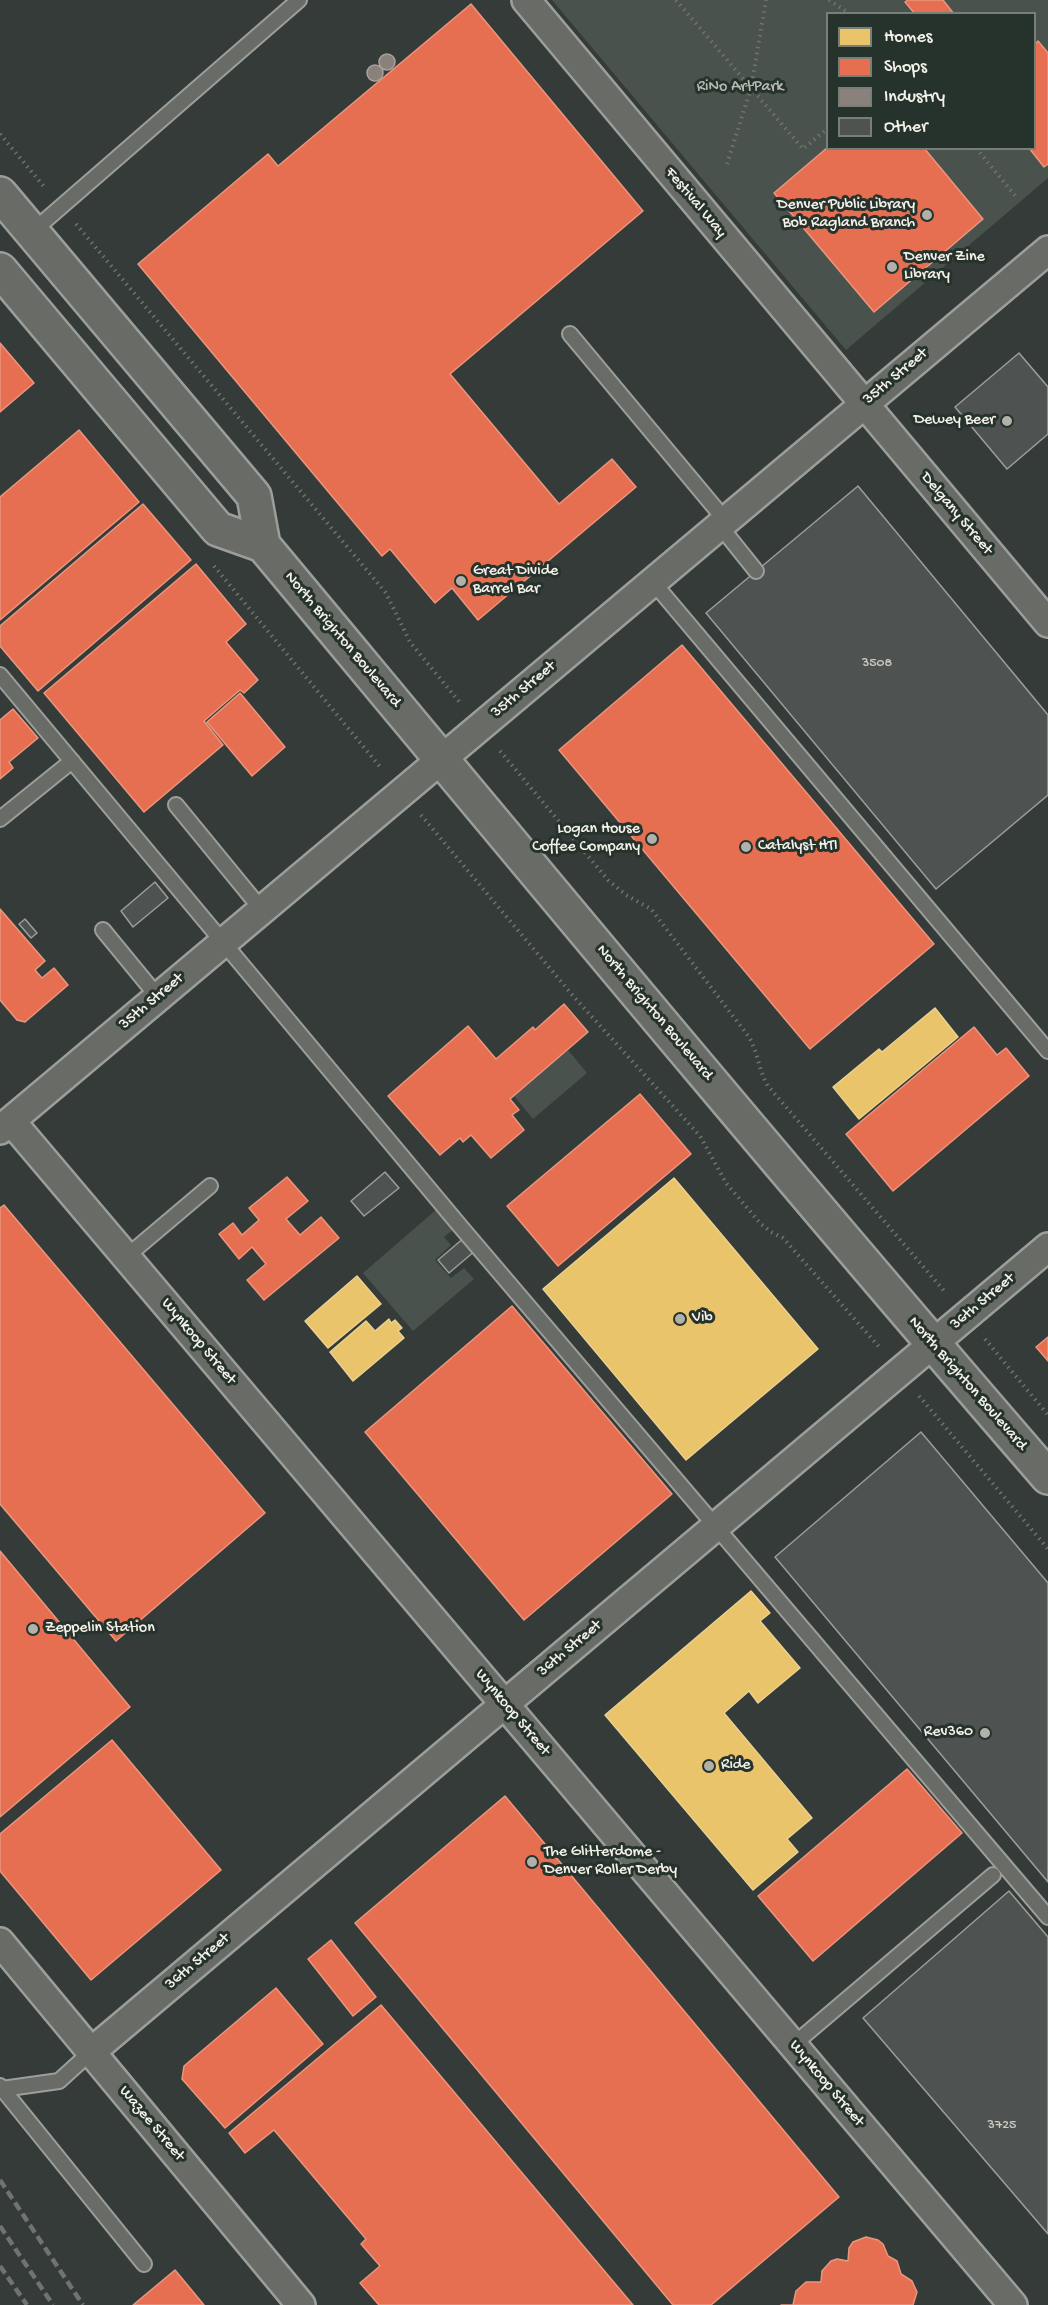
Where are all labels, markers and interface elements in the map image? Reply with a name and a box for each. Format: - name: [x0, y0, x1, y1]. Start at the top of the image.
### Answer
- legend: [826, 12, 1036, 150]
- text: Homes: [884, 27, 932, 48]
- text: Shops: [884, 57, 927, 78]
- park label: RiNo ArtPark: [697, 78, 783, 98]
- text: Industry: [884, 87, 945, 108]
- text: Other: [884, 117, 928, 138]
- street label: Festival Way: [660, 164, 730, 242]
- place label: Denver Public Library Bob Ragland Branch: [777, 196, 915, 234]
- marker: Denver Public Library Bob Ragland Branch: [920, 208, 934, 222]
- place label: Denver Zine Library: [904, 248, 985, 286]
- marker: Denver Zine Library: [885, 260, 899, 274]
- street label: 35th Street: [860, 344, 932, 410]
- place label: Dewey Beer: [914, 411, 995, 431]
- marker: Dewey Beer: [1000, 414, 1014, 428]
- street label: Delgany Street: [916, 469, 996, 559]
- place label: Great Divide Barrel Bar: [473, 562, 558, 600]
- street label: North Brighton Boulevard: [280, 568, 404, 712]
- marker: Great Divide Barrel Bar: [454, 574, 468, 588]
- house number: 3508: [862, 656, 892, 672]
- street label: 35th Street: [488, 657, 560, 723]
- place label: Logan House Coffee Company: [532, 820, 640, 858]
- marker: Logan House Coffee Company: [645, 832, 659, 846]
- place label: Catalyst HTI: [758, 837, 838, 857]
- marker: Catalyst HTI: [739, 840, 753, 854]
- street label: North Brighton Boulevard: [592, 941, 716, 1085]
- street label: 35th Street: [116, 969, 188, 1035]
- street label: 36th Street: [947, 1270, 1019, 1334]
- street label: Wynkoop Street: [156, 1295, 240, 1389]
- place label: Vib: [692, 1309, 713, 1329]
- marker: Vib: [673, 1312, 687, 1326]
- street label: North Brighton Boulevard: [904, 1313, 1030, 1455]
- street label: 36th Street: [534, 1617, 606, 1681]
- place label: Zeppelin Station: [45, 1619, 155, 1639]
- marker: Zeppelin Station: [26, 1622, 40, 1636]
- street label: Wynkoop Street: [470, 1666, 554, 1760]
- place label: Rev360: [924, 1723, 973, 1743]
- marker: Rev360: [978, 1726, 992, 1740]
- place label: Ride: [721, 1756, 750, 1776]
- marker: Ride: [702, 1759, 716, 1773]
- place label: The Glitterdome - Denver Roller Derby: [544, 1843, 677, 1881]
- marker: The Glitterdome - Denver Roller Derby: [525, 1855, 539, 1869]
- street label: 36th Street: [162, 1930, 234, 1994]
- street label: Wynkoop Street: [784, 2037, 868, 2131]
- street label: Wazee Street: [114, 2082, 188, 2166]
- house number: 3725: [988, 2118, 1016, 2134]

